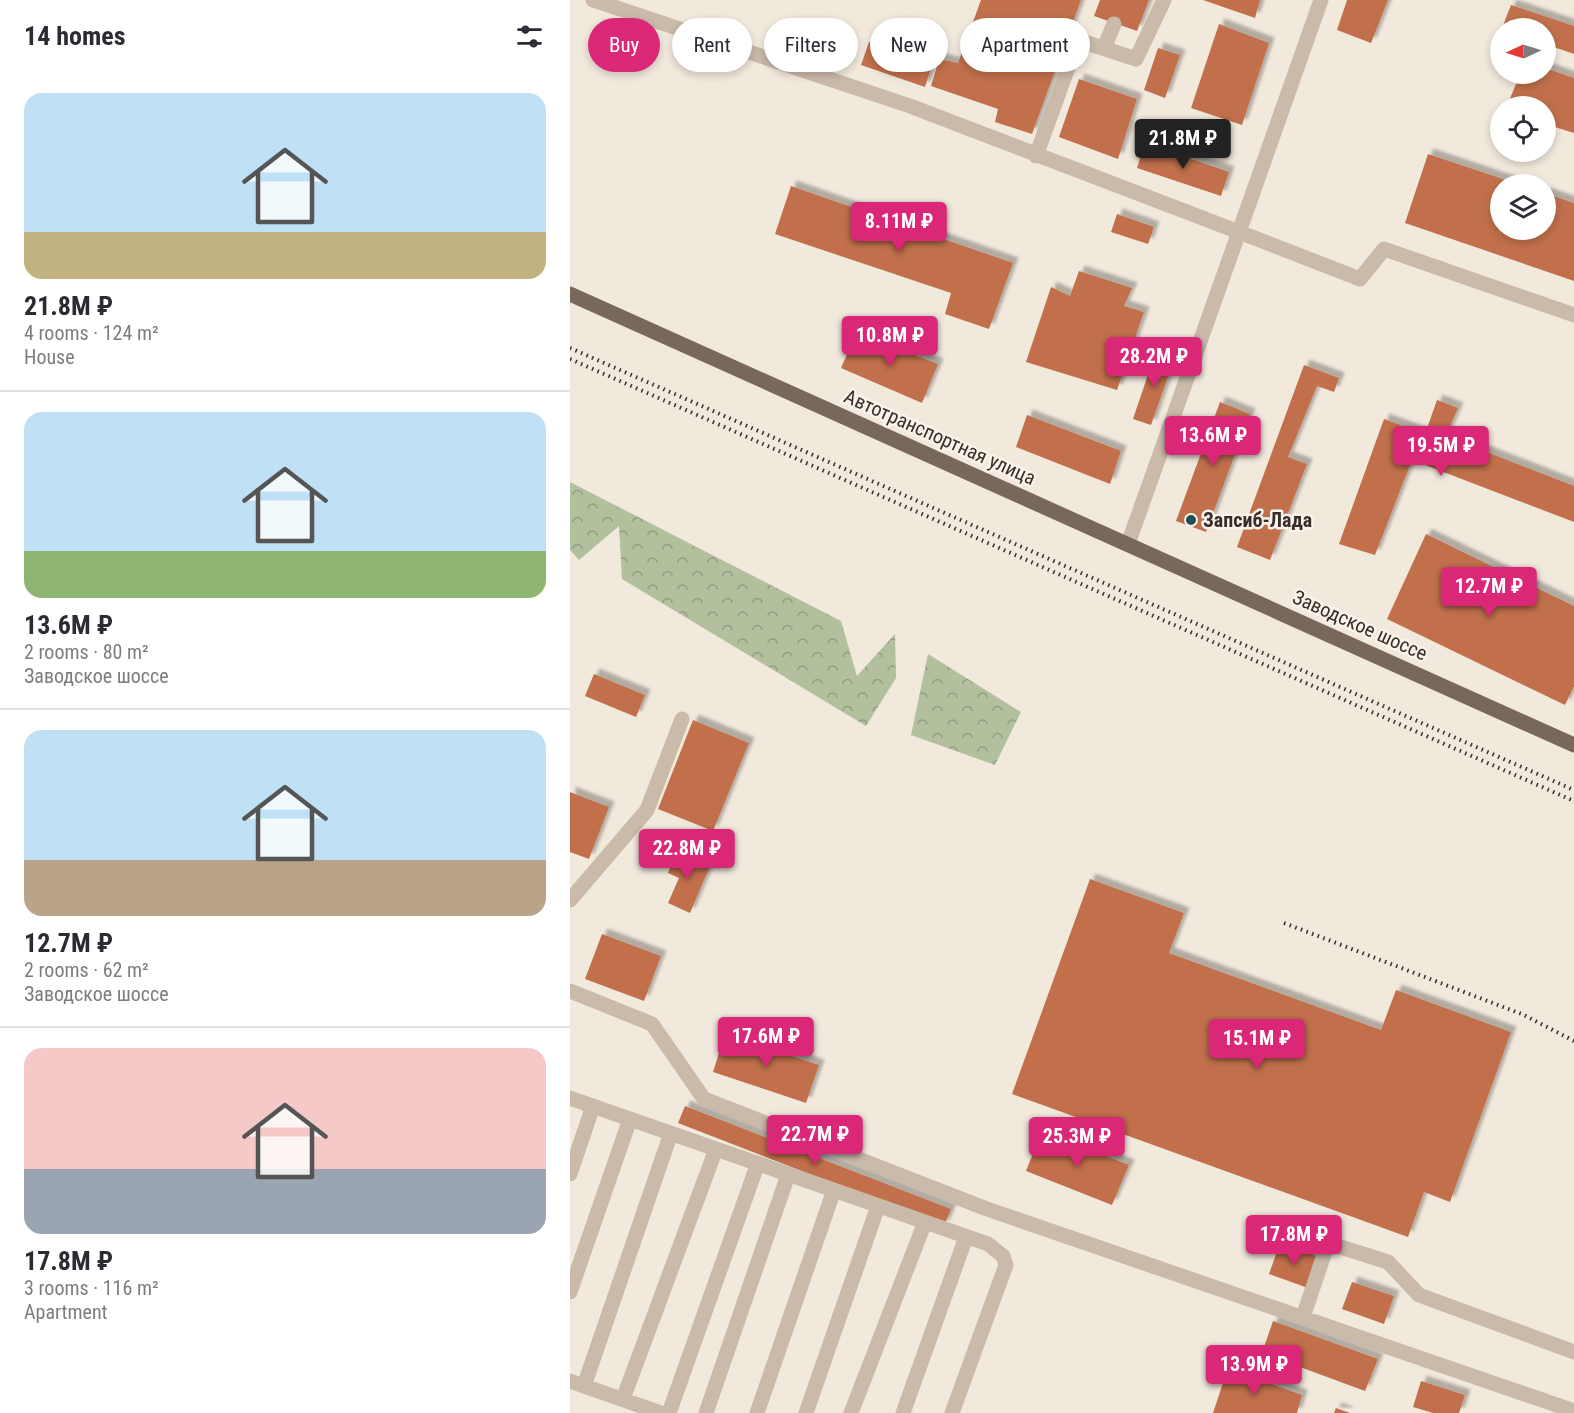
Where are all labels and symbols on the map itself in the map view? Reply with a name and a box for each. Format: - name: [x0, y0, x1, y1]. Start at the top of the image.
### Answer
- north arrow: [1490, 18, 1556, 84]
- pin: 21.8M ₽: [1128, 119, 1238, 170]
- pin: 8.11M ₽: [844, 202, 954, 253]
- pin: 10.8M ₽: [835, 316, 945, 367]
- pin: 28.2M ₽: [1099, 337, 1209, 388]
- street label: Автотранспортная улица: [841, 384, 1039, 490]
- pin: 13.6M ₽: [1158, 416, 1268, 467]
- pin: 19.5M ₽: [1386, 426, 1496, 477]
- place label: Запсиб-Лада: [1203, 508, 1312, 532]
- marker: Запсиб-Лада: [1184, 513, 1198, 527]
- pin: 12.7M ₽: [1434, 567, 1544, 618]
- street label: Заводское шоссе: [1289, 585, 1431, 665]
- pin: 22.8M ₽: [632, 829, 742, 880]
- pin: 17.6M ₽: [711, 1017, 821, 1068]
- pin: 15.1M ₽: [1202, 1019, 1312, 1070]
- pin: 22.7M ₽: [760, 1115, 870, 1166]
- pin: 25.3M ₽: [1022, 1117, 1132, 1168]
- pin: 17.8M ₽: [1239, 1215, 1349, 1266]
- pin: 13.9M ₽: [1199, 1345, 1309, 1396]

